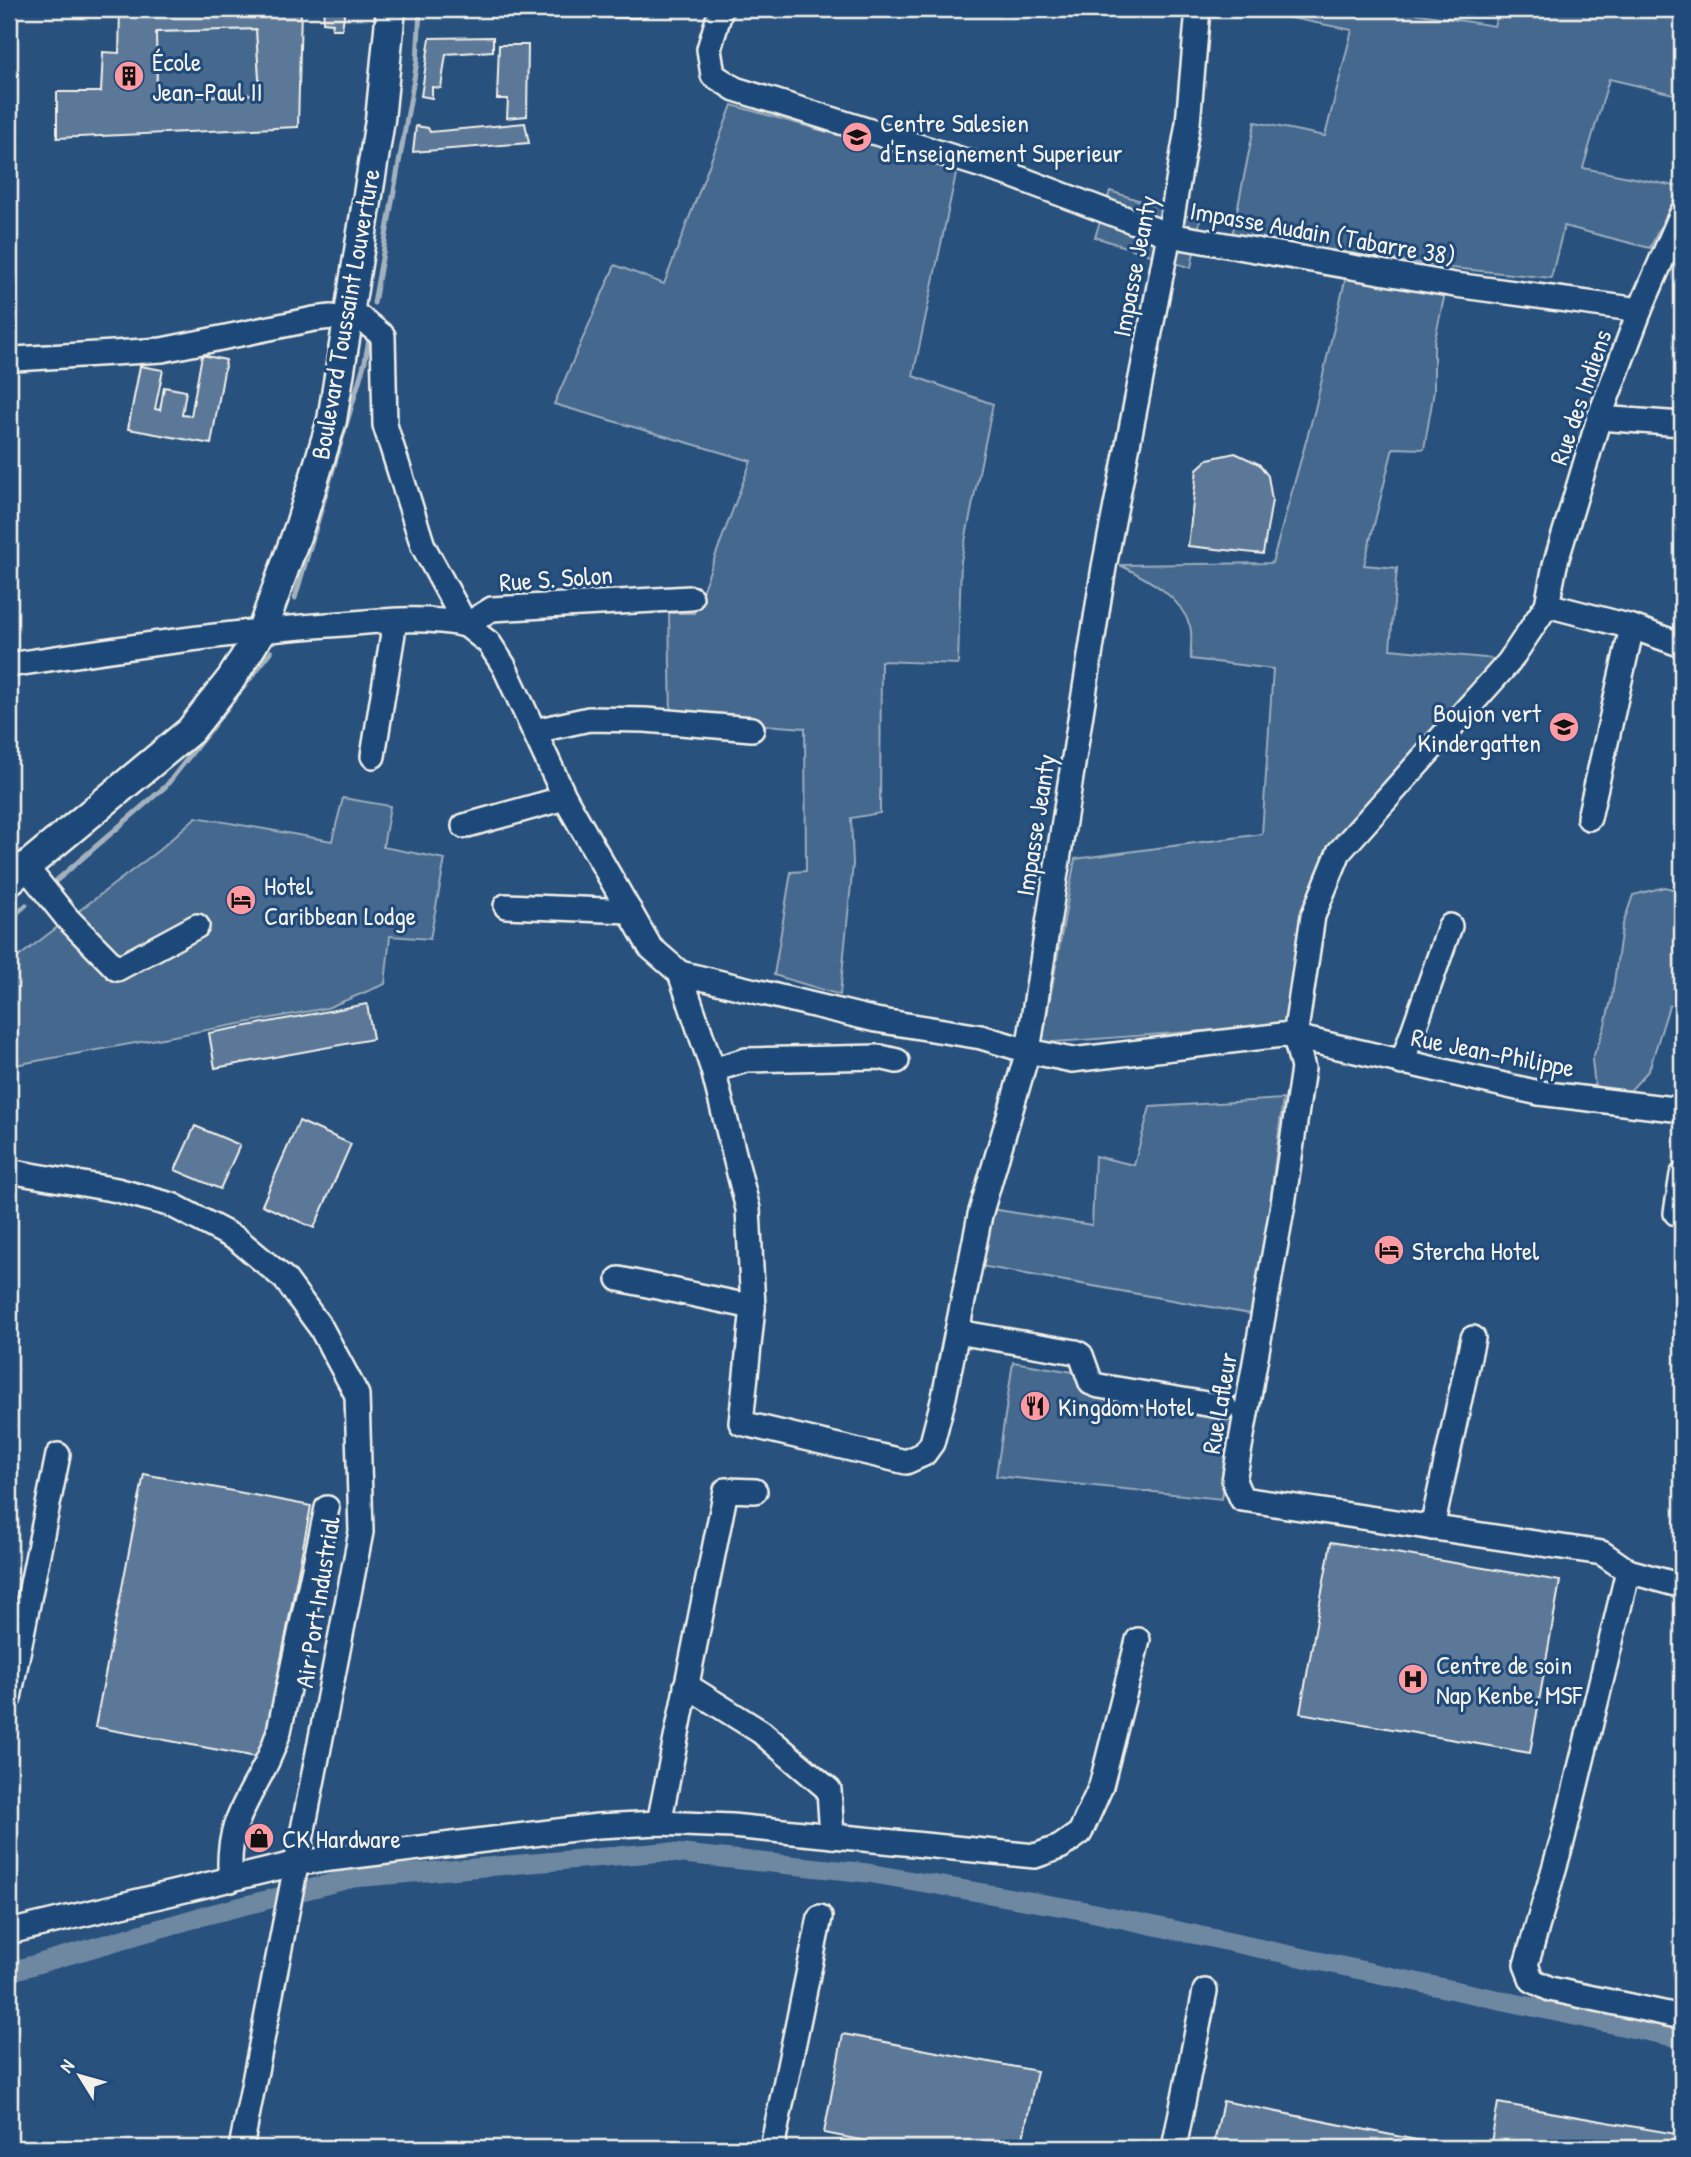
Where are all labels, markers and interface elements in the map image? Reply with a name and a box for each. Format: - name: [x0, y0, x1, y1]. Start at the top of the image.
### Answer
- place label: École Jean-Paul II: [152, 44, 263, 109]
- building icon: École Jean-Paul II: [112, 59, 146, 93]
- place label: Centre Salesien d'Enseignement Superieur: [880, 105, 1123, 170]
- school or university icon: Centre Salesien d'Enseignement Superieur: [840, 120, 874, 154]
- street label: Boulevard Toussaint Louverture: [302, 166, 388, 462]
- street label: Impasse Jeanty: [1103, 192, 1165, 340]
- street label: Impasse Audain (Tabarre 38): [1187, 192, 1459, 274]
- street label: Rue des Indiens: [1541, 325, 1619, 469]
- street label: Rue S. Solon: [498, 557, 614, 599]
- place label: Boujon vert Kindergatten: [1418, 695, 1542, 760]
- school or university icon: Boujon vert Kindergatten: [1547, 710, 1581, 744]
- street label: Impasse Jeanty: [1007, 751, 1063, 899]
- place label: Hotel Caribbean Lodge: [264, 868, 416, 933]
- hotel icon: Hotel Caribbean Lodge: [224, 883, 258, 917]
- street label: Rue Jean-Philippe: [1408, 1019, 1578, 1085]
- hotel icon: Stercha Hotel: [1372, 1233, 1406, 1267]
- place label: Stercha Hotel: [1412, 1233, 1539, 1268]
- street label: Rue Lafleur: [1193, 1350, 1245, 1456]
- restaurant icon: Kingdom Hotel: [1018, 1389, 1052, 1423]
- place label: Kingdom Hotel: [1058, 1389, 1194, 1424]
- street label: Air Port Industrial: [286, 1514, 348, 1690]
- place label: Centre de soin Nap Kenbe, MSF: [1436, 1647, 1584, 1712]
- hospital icon: Centre de soin Nap Kenbe, MSF: [1396, 1662, 1430, 1696]
- shop icon: CK Hardware: [242, 1821, 276, 1855]
- place label: CK Hardware: [282, 1821, 401, 1856]
- north arrow: [46, 2042, 116, 2112]
- text: N: [53, 2054, 80, 2078]

